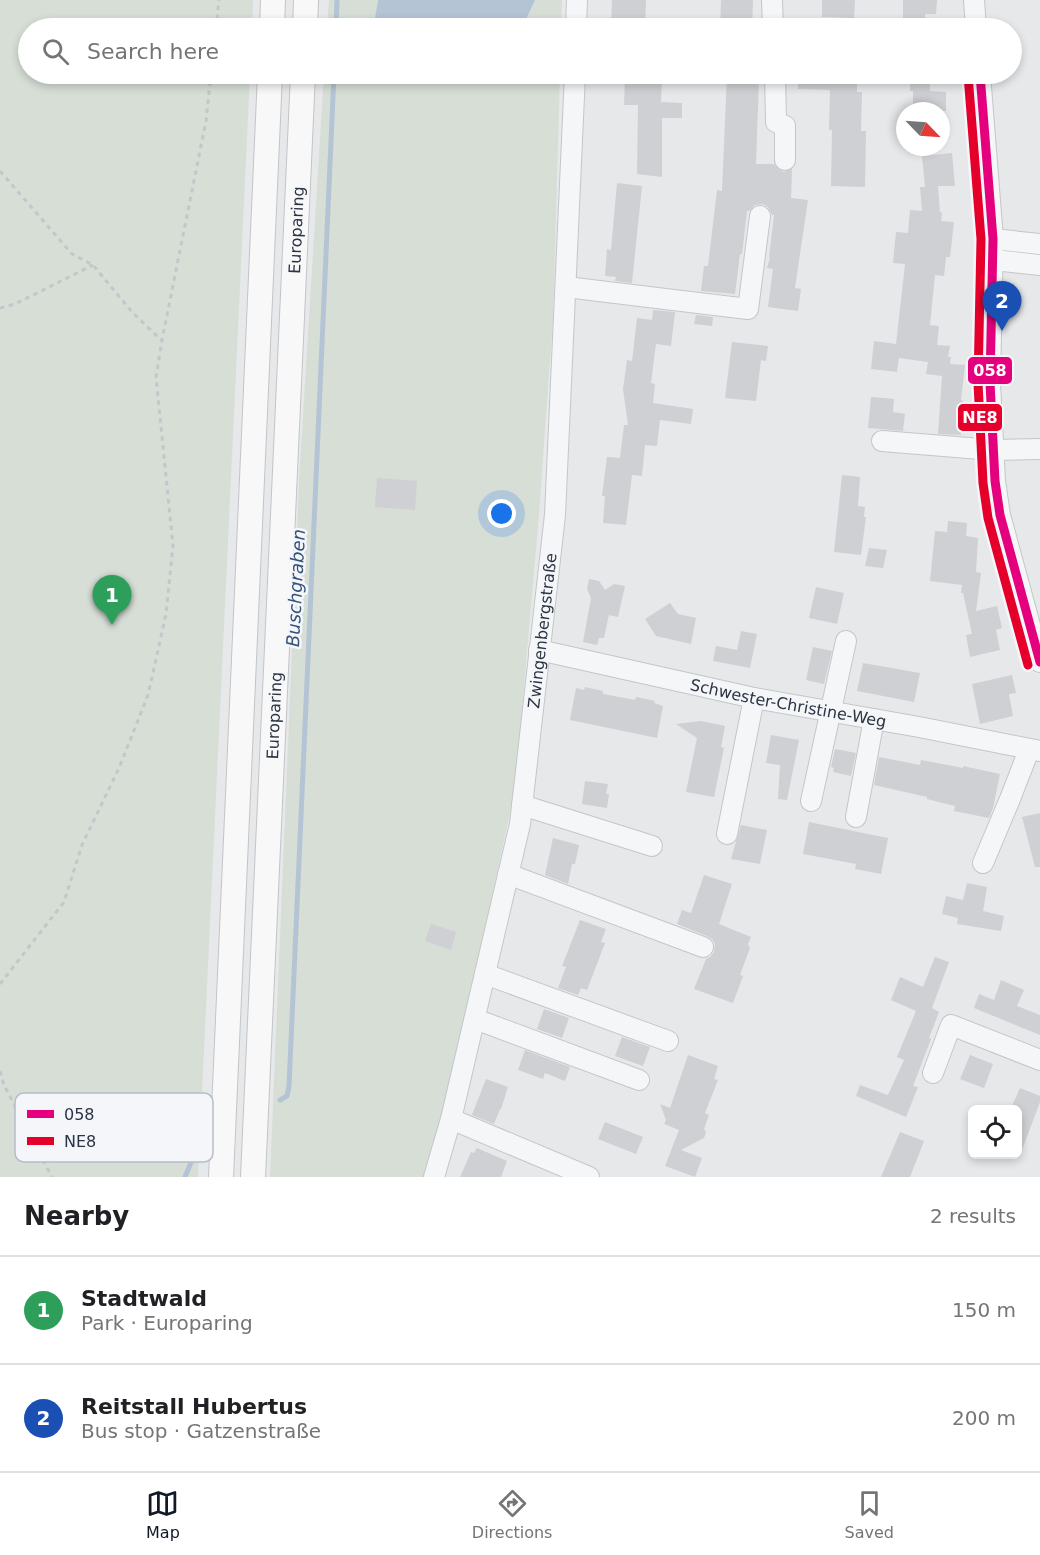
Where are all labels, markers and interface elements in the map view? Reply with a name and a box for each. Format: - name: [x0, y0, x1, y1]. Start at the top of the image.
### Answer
- search box: [18, 18, 1022, 84]
- icon: search: [39, 35, 72, 68]
- text: Search here: [87, 39, 219, 64]
- north arrow: [896, 102, 950, 156]
- street label: Europaring: [285, 186, 308, 274]
- pin: 2: [982, 282, 1022, 331]
- line badge: 058: [967, 356, 1013, 385]
- text: 058: [973, 361, 1007, 380]
- line badge: NE8: [957, 403, 1003, 432]
- text: NE8: [962, 408, 998, 427]
- your location: [487, 499, 516, 528]
- water label: Buschgraben: [282, 528, 309, 648]
- street label: Zwingenbergstraße: [524, 552, 561, 709]
- pin: 1: [92, 576, 132, 625]
- street label: Europaring: [263, 671, 286, 760]
- street label: Schwester-Christine-Weg: [688, 675, 888, 731]
- legend: [15, 1093, 213, 1162]
- text: 058: [64, 1105, 95, 1124]
- map controls: [968, 1105, 1022, 1159]
- button: locate: [968, 1105, 1022, 1159]
- text: NE8: [64, 1132, 96, 1151]
- text: Nearby: [24, 1201, 129, 1231]
- text: 2 results: [930, 1204, 1016, 1228]
- text: Stadtwald: [81, 1286, 207, 1311]
- text: 1: [37, 1298, 50, 1322]
- text: 150 m: [952, 1298, 1016, 1322]
- text: Park · Europaring: [81, 1311, 253, 1335]
- text: Reitstall Hubertus: [81, 1394, 307, 1419]
- text: 2: [37, 1406, 50, 1430]
- text: 200 m: [952, 1406, 1016, 1430]
- text: Bus stop · Gatzenstraße: [81, 1419, 321, 1443]
- tab: Map: [146, 1487, 180, 1542]
- tab: Directions: [472, 1487, 552, 1542]
- tab: Saved: [845, 1487, 894, 1542]

